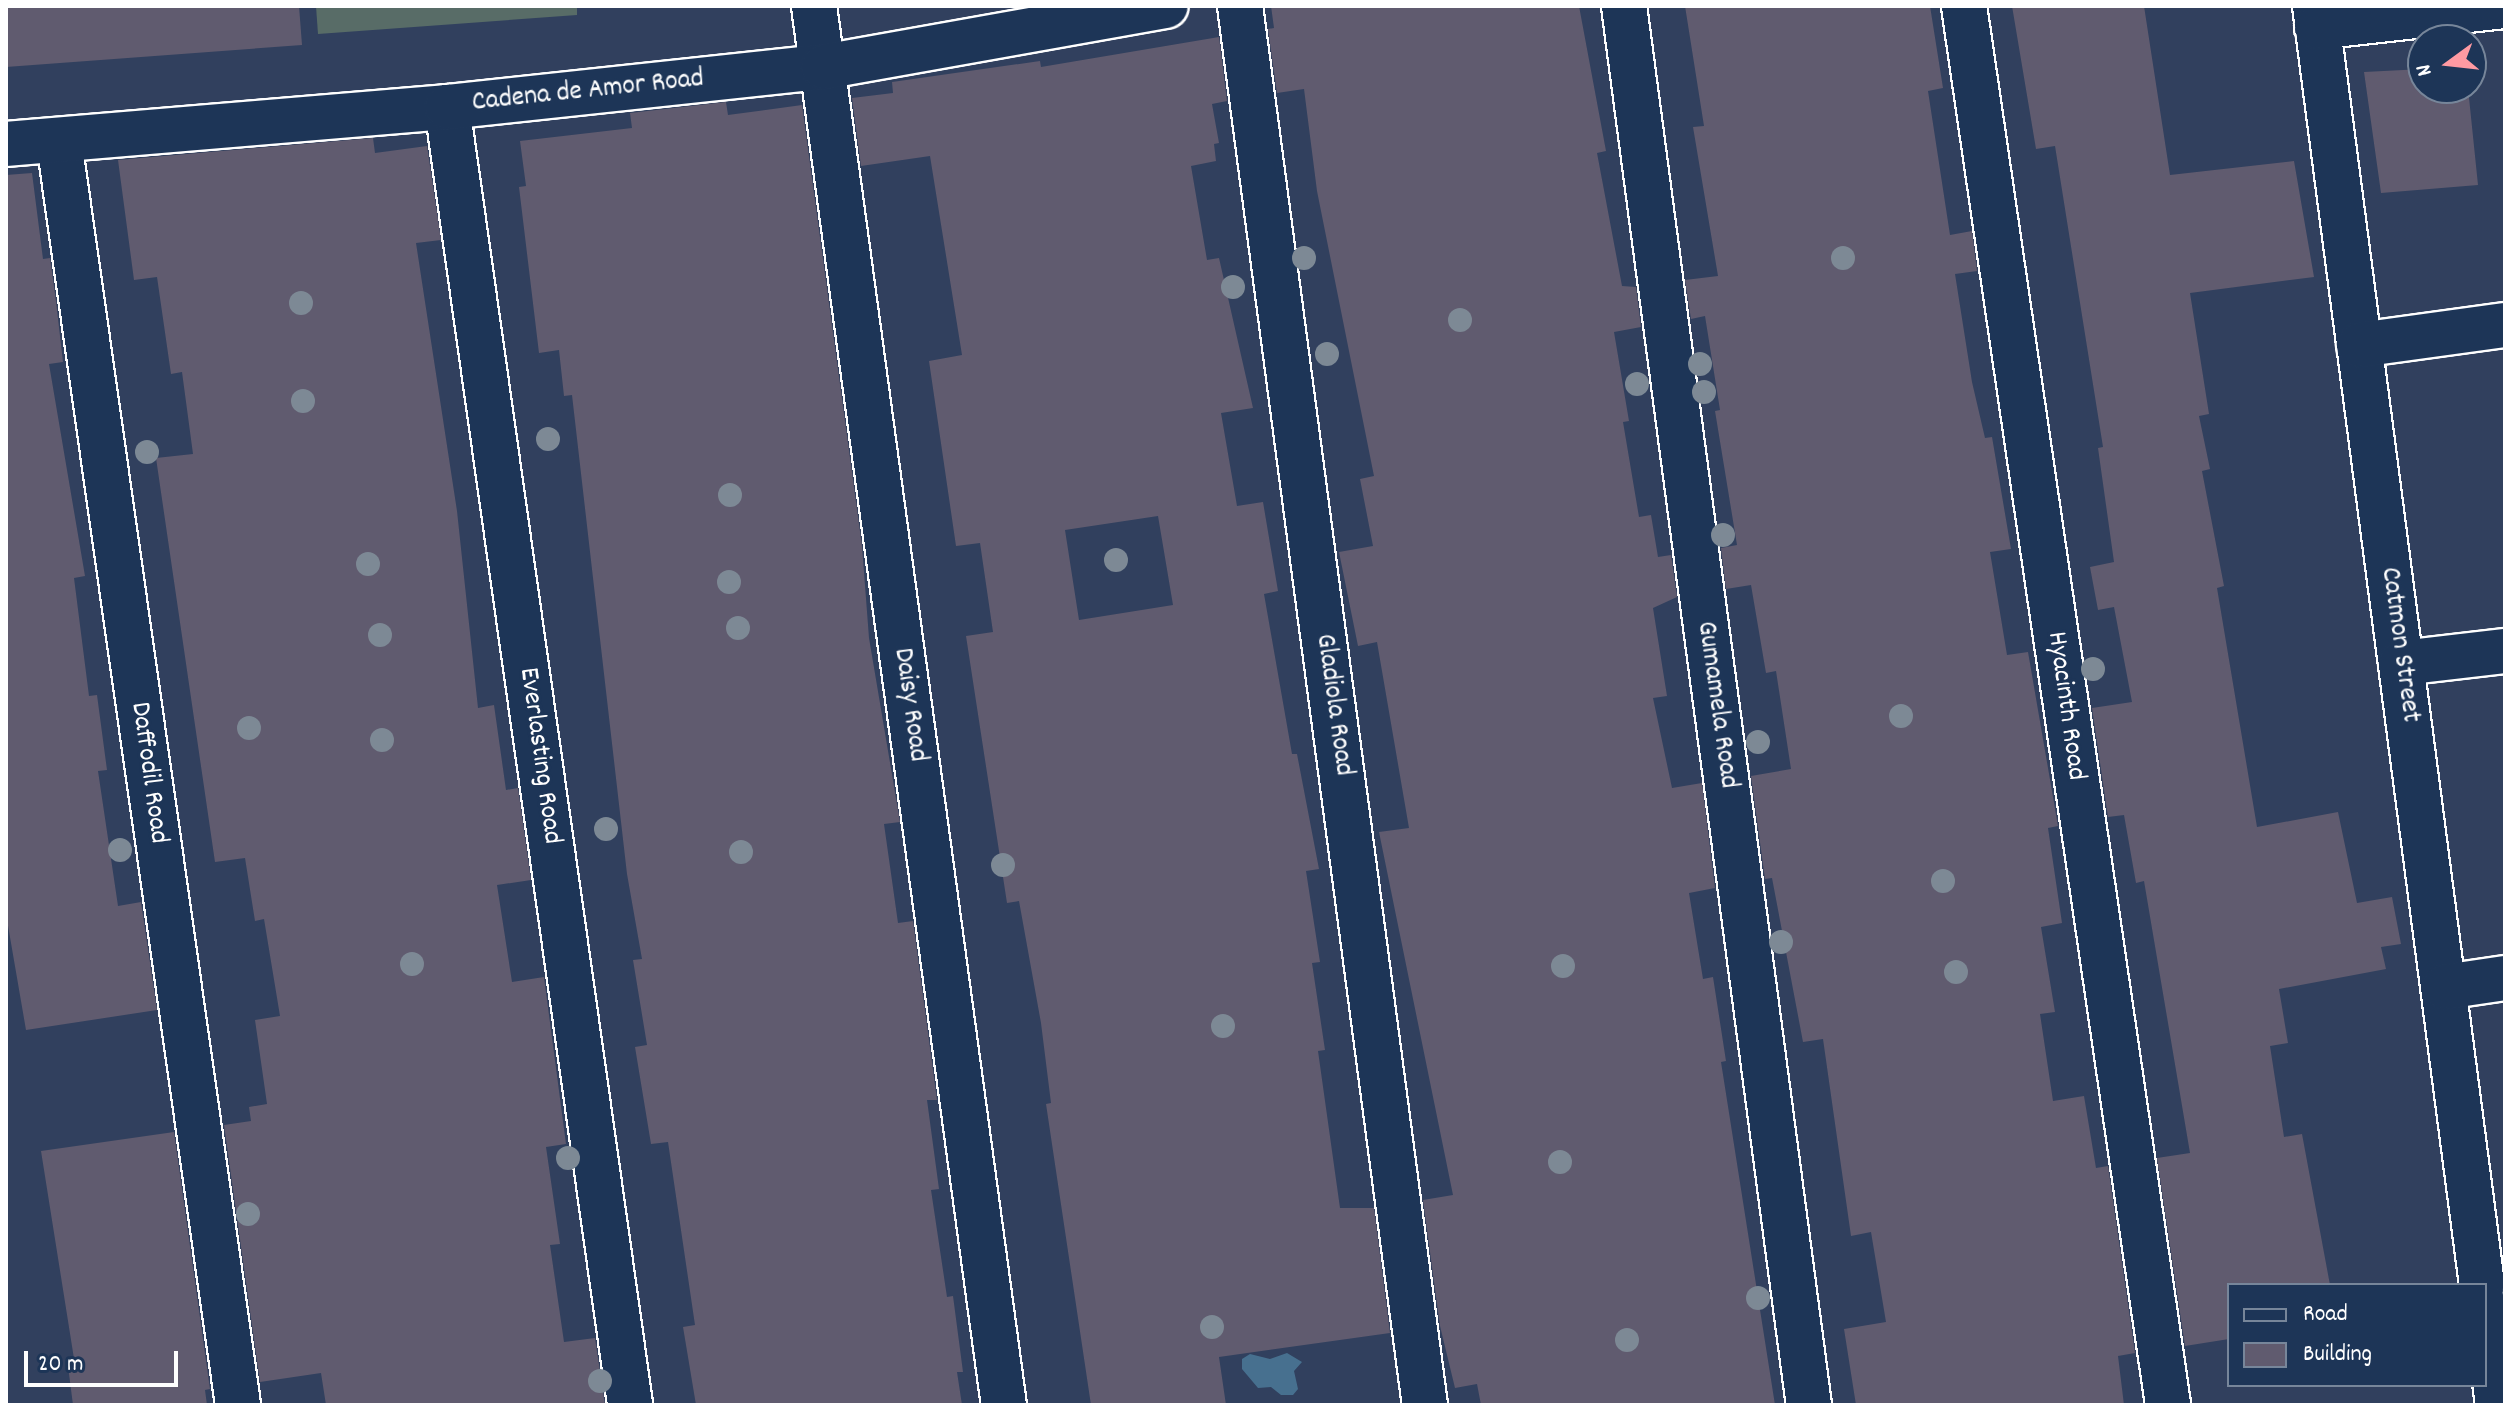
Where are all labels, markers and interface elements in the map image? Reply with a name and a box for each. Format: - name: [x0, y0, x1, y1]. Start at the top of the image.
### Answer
- north arrow: [2407, 24, 2487, 104]
- text: N: [2409, 61, 2442, 79]
- street label: Cadena de Amor Road: [470, 63, 706, 121]
- street label: Catmon Street: [2371, 565, 2427, 725]
- street label: Gumamela Road: [1688, 619, 1744, 791]
- street label: Hyacinth Road: [2038, 629, 2092, 783]
- street label: Gladiola Road: [1306, 632, 1360, 778]
- street label: Daisy Road: [884, 646, 934, 764]
- street label: Everlasting Road: [510, 665, 568, 847]
- street label: Daffodil Road: [121, 700, 175, 846]
- legend: [2227, 1283, 2487, 1387]
- text: Road: [2303, 1298, 2348, 1332]
- scale bar: [28, 1335, 182, 1385]
- text: Building: [2303, 1338, 2372, 1372]
- text: 20 m: [38, 1348, 84, 1382]

